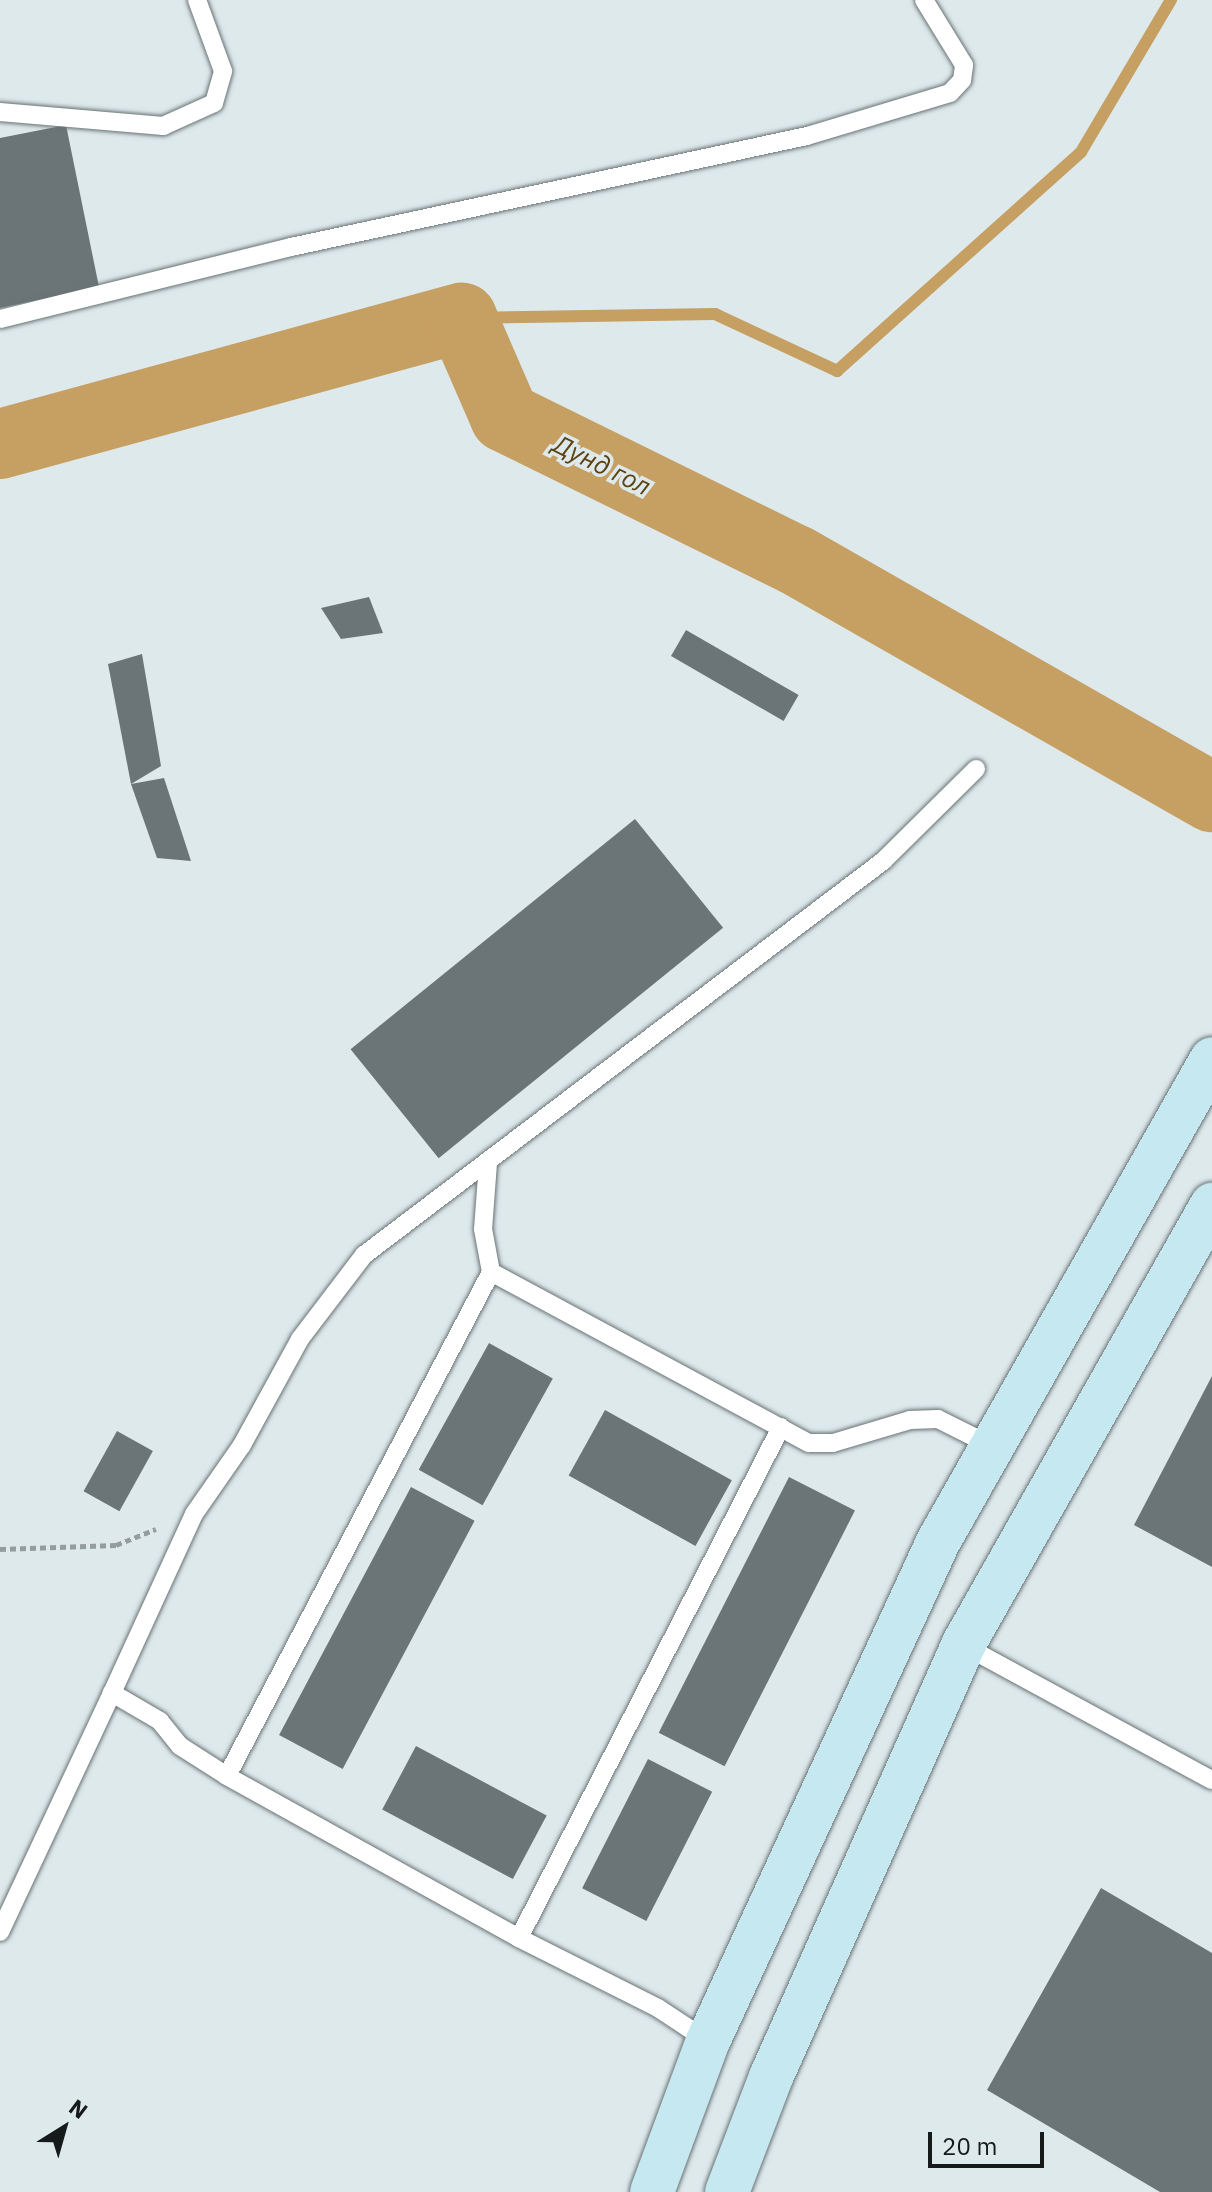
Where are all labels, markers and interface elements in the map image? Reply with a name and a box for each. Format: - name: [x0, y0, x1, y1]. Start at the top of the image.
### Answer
- water label: Дунд гол: [548, 428, 656, 502]
- north arrow: [24, 2088, 104, 2168]
- text: N: [64, 2092, 94, 2125]
- scale bar: [932, 2116, 1048, 2166]
- text: 20 m: [942, 2130, 997, 2162]

